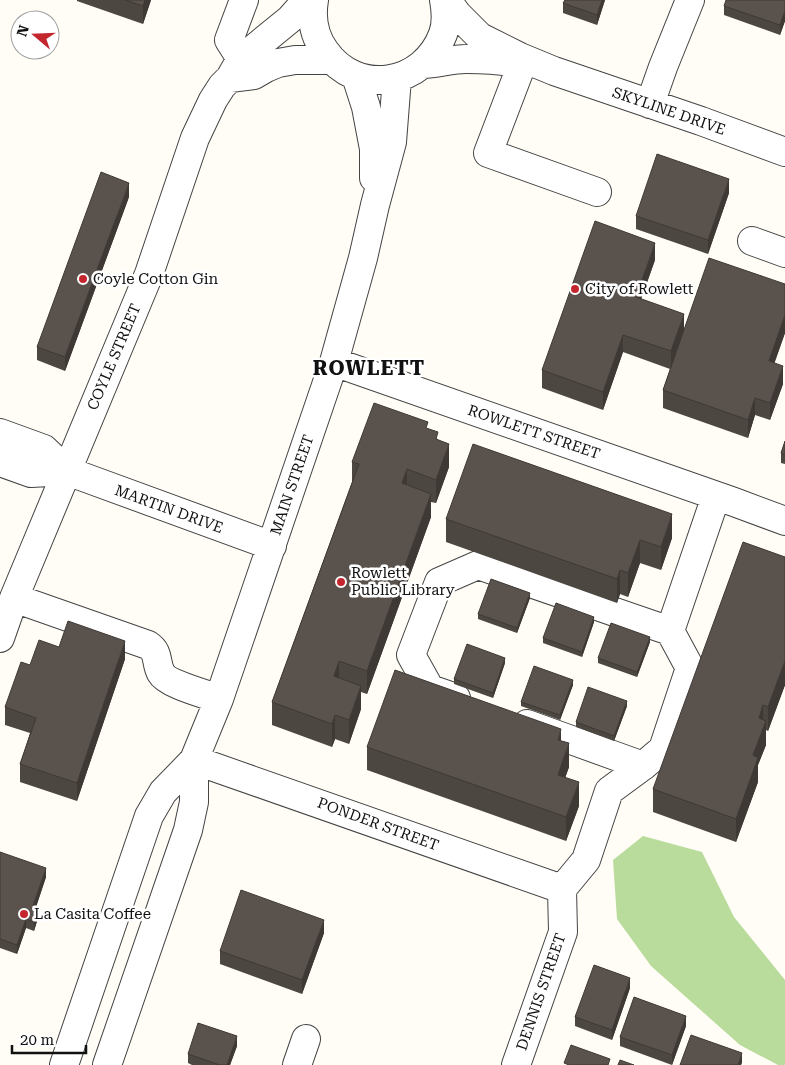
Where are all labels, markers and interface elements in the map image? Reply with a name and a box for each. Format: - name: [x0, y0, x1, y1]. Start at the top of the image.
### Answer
- north arrow: [10, 10, 60, 60]
- text: N: [13, 23, 32, 38]
- street label: SKYLINE DRIVE: [610, 83, 728, 139]
- place label: Coyle Cotton Gin: [93, 270, 219, 288]
- marker: Coyle Cotton Gin: [77, 273, 89, 285]
- place label: City of Rowlett: [585, 280, 694, 298]
- marker: City of Rowlett: [569, 283, 581, 295]
- street label: COYLE STREET: [83, 301, 145, 413]
- district label: ROWLETT: [313, 356, 425, 380]
- street label: ROWLETT STREET: [465, 401, 603, 463]
- street label: MAIN STREET: [266, 432, 318, 538]
- street label: MARTIN DRIVE: [112, 481, 226, 537]
- place label: Rowlett Public Library: [351, 564, 455, 599]
- marker: Rowlett Public Library: [335, 576, 347, 588]
- street label: PONDER STREET: [315, 794, 441, 854]
- place label: La Casita Coffee: [34, 905, 151, 923]
- marker: La Casita Coffee: [18, 908, 30, 920]
- street label: DENNIS STREET: [513, 931, 569, 1053]
- scale bar: [12, 1022, 86, 1054]
- text: 20 m: [20, 1031, 55, 1049]

